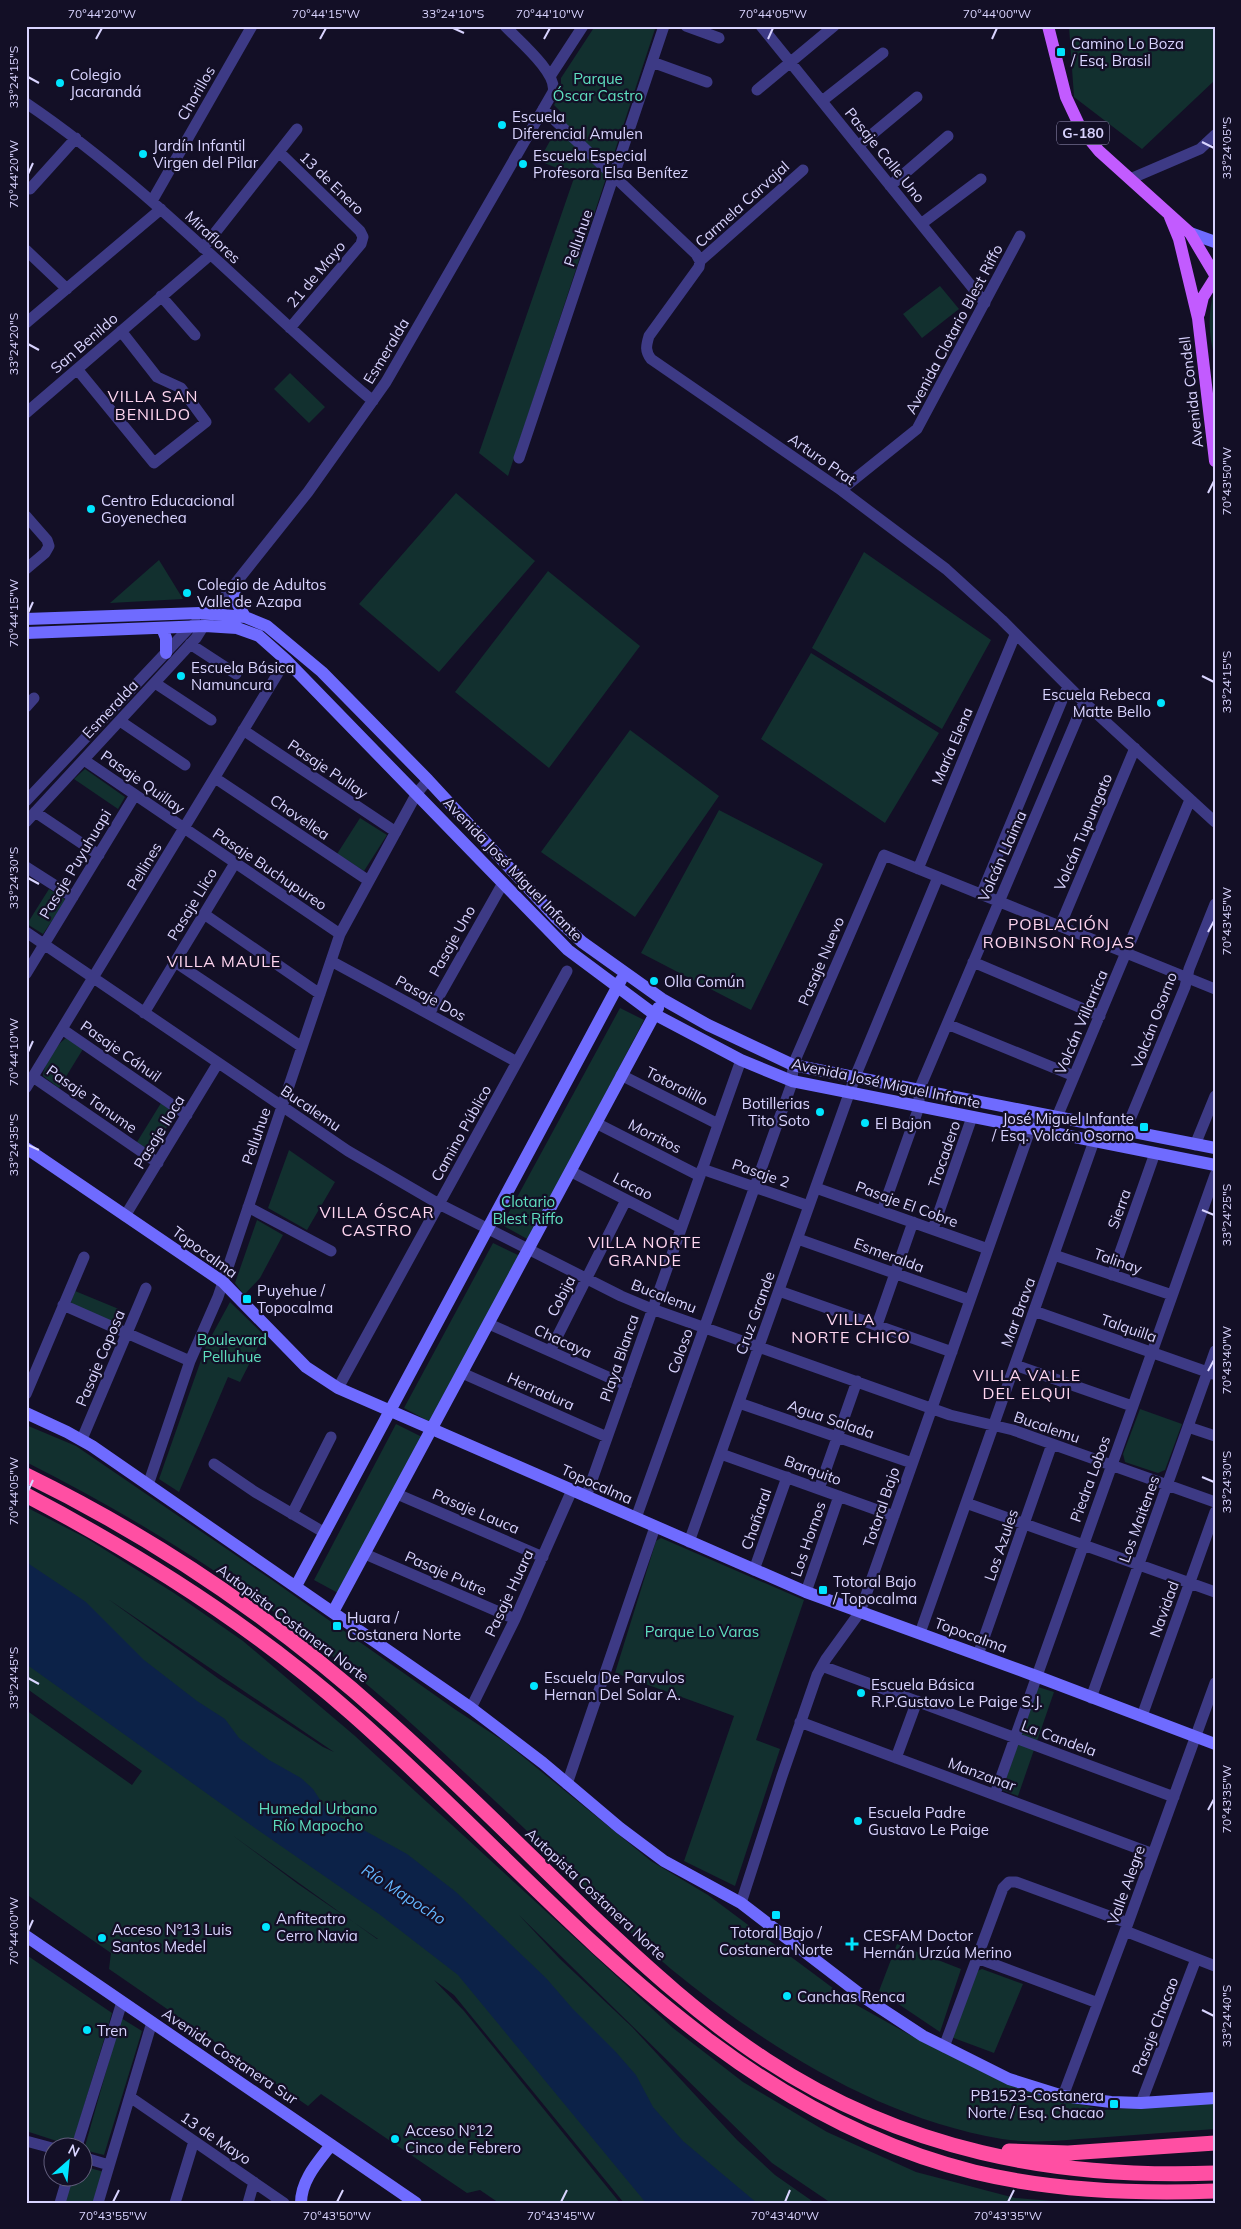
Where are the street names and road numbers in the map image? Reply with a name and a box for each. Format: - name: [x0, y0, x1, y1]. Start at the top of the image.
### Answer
- street label: Chorillos: [173, 62, 219, 124]
- street label: Pasaje Calle Uno: [841, 104, 929, 206]
- road number: G-180: [1057, 122, 1109, 144]
- street label: 13 de Enero: [296, 147, 368, 219]
- street label: Carmela Carvajal: [691, 157, 793, 251]
- street label: Miraflores: [181, 207, 245, 267]
- street label: Pelluhue: [559, 207, 597, 269]
- street label: 21 de Mayo: [283, 237, 349, 311]
- street label: Avenida Clotario Blest Riffo: [901, 241, 1007, 417]
- street label: San Benildo: [46, 309, 122, 377]
- street label: Esmeralda: [359, 315, 413, 387]
- street label: Avenida Condell: [1175, 335, 1207, 449]
- street label: Arturo Prat: [785, 429, 859, 489]
- street label: Esmeralda: [78, 676, 142, 742]
- street label: María Elena: [927, 704, 977, 788]
- street label: Pasaje Pullay: [284, 735, 372, 803]
- street label: Pasaje Quillay: [97, 746, 189, 818]
- street label: Volcán Tupungato: [1050, 770, 1116, 894]
- street label: Chovellea: [267, 790, 333, 844]
- street label: Avenida José Miguel Infante: [439, 793, 587, 945]
- street label: Pasaje Puyuhuapi: [35, 806, 115, 922]
- street label: Volcán Llaima: [974, 808, 1030, 904]
- street label: Pasaje Buchupureo: [209, 824, 331, 914]
- street label: Pellines: [122, 839, 166, 893]
- street label: Pasaje Llico: [163, 864, 221, 944]
- street label: Pasaje Uno: [425, 902, 479, 980]
- street label: Pasaje Nuevo: [794, 914, 848, 1008]
- street label: Volcán Villarrica: [1050, 967, 1112, 1077]
- street label: Volcán Osorno: [1127, 969, 1181, 1071]
- street label: Pasaje Dos: [392, 971, 470, 1025]
- street label: Pasaje Cáhuil: [77, 1016, 165, 1086]
- street label: Avenida José Miguel Infante: [790, 1054, 982, 1112]
- street label: Pasaje Tanume: [43, 1061, 141, 1137]
- street label: Totoralillo: [643, 1062, 711, 1110]
- street label: Bucalemu: [277, 1081, 345, 1135]
- street label: Camino Público: [427, 1081, 495, 1185]
- street label: Pasaje Iloca: [130, 1092, 188, 1172]
- street label: Pelluhue: [237, 1105, 275, 1167]
- street label: Morritos: [625, 1115, 685, 1157]
- street label: Trocadero: [924, 1118, 964, 1190]
- street label: Pasaje 2: [730, 1154, 792, 1192]
- street label: Lacao: [610, 1168, 656, 1204]
- street label: Pasaje El Cobre: [853, 1177, 961, 1231]
- street label: Sierra: [1103, 1187, 1135, 1231]
- street label: Topocalma: [169, 1222, 241, 1282]
- street label: Esmeralda: [851, 1234, 927, 1276]
- street label: Talinay: [1091, 1244, 1145, 1278]
- street label: Cruz Grande: [731, 1269, 779, 1357]
- street label: Cobija: [543, 1272, 579, 1320]
- street label: Bucalemu: [628, 1275, 700, 1317]
- street label: Mar Brava: [997, 1275, 1039, 1349]
- street label: Pasaje Coposa: [71, 1307, 129, 1409]
- street label: Talquilla: [1099, 1310, 1159, 1346]
- street label: Playa Blanca: [595, 1312, 643, 1404]
- street label: Chacaya: [531, 1320, 595, 1362]
- street label: Coloso: [663, 1326, 697, 1376]
- street label: Herradura: [504, 1368, 578, 1414]
- street label: Agua Salada: [785, 1395, 877, 1443]
- street label: Bucalemu: [1011, 1407, 1083, 1447]
- street label: Piedra Lobos: [1066, 1433, 1114, 1525]
- street label: Barquito: [782, 1451, 844, 1489]
- street label: Topocalma: [558, 1460, 636, 1508]
- street label: Totoral Bajo: [858, 1465, 904, 1549]
- street label: Los Maitenes: [1114, 1473, 1164, 1565]
- street label: Pasaje Lauca: [430, 1484, 522, 1538]
- street label: Chañaral: [737, 1486, 775, 1552]
- street label: Los Hornos: [786, 1499, 830, 1579]
- street label: Los Azules: [980, 1507, 1022, 1583]
- street label: Pasaje Huara: [481, 1546, 537, 1640]
- street label: Pasaje Putre: [402, 1547, 490, 1599]
- street label: Autopista Costanera Norte: [213, 1560, 373, 1686]
- street label: Navidad: [1145, 1578, 1183, 1640]
- street label: Topocalma: [932, 1613, 1010, 1657]
- street label: La Candela: [1019, 1716, 1099, 1760]
- street label: Manzanar: [946, 1753, 1019, 1795]
- street label: Autopista Costanera Norte: [522, 1824, 670, 1964]
- street label: Valle Alegre: [1103, 1843, 1149, 1927]
- street label: Pasaje Chacao: [1128, 1974, 1182, 2078]
- street label: Avenida Costanera Sur: [159, 2004, 302, 2109]
- street label: 13 de Mayo: [177, 2107, 255, 2169]

